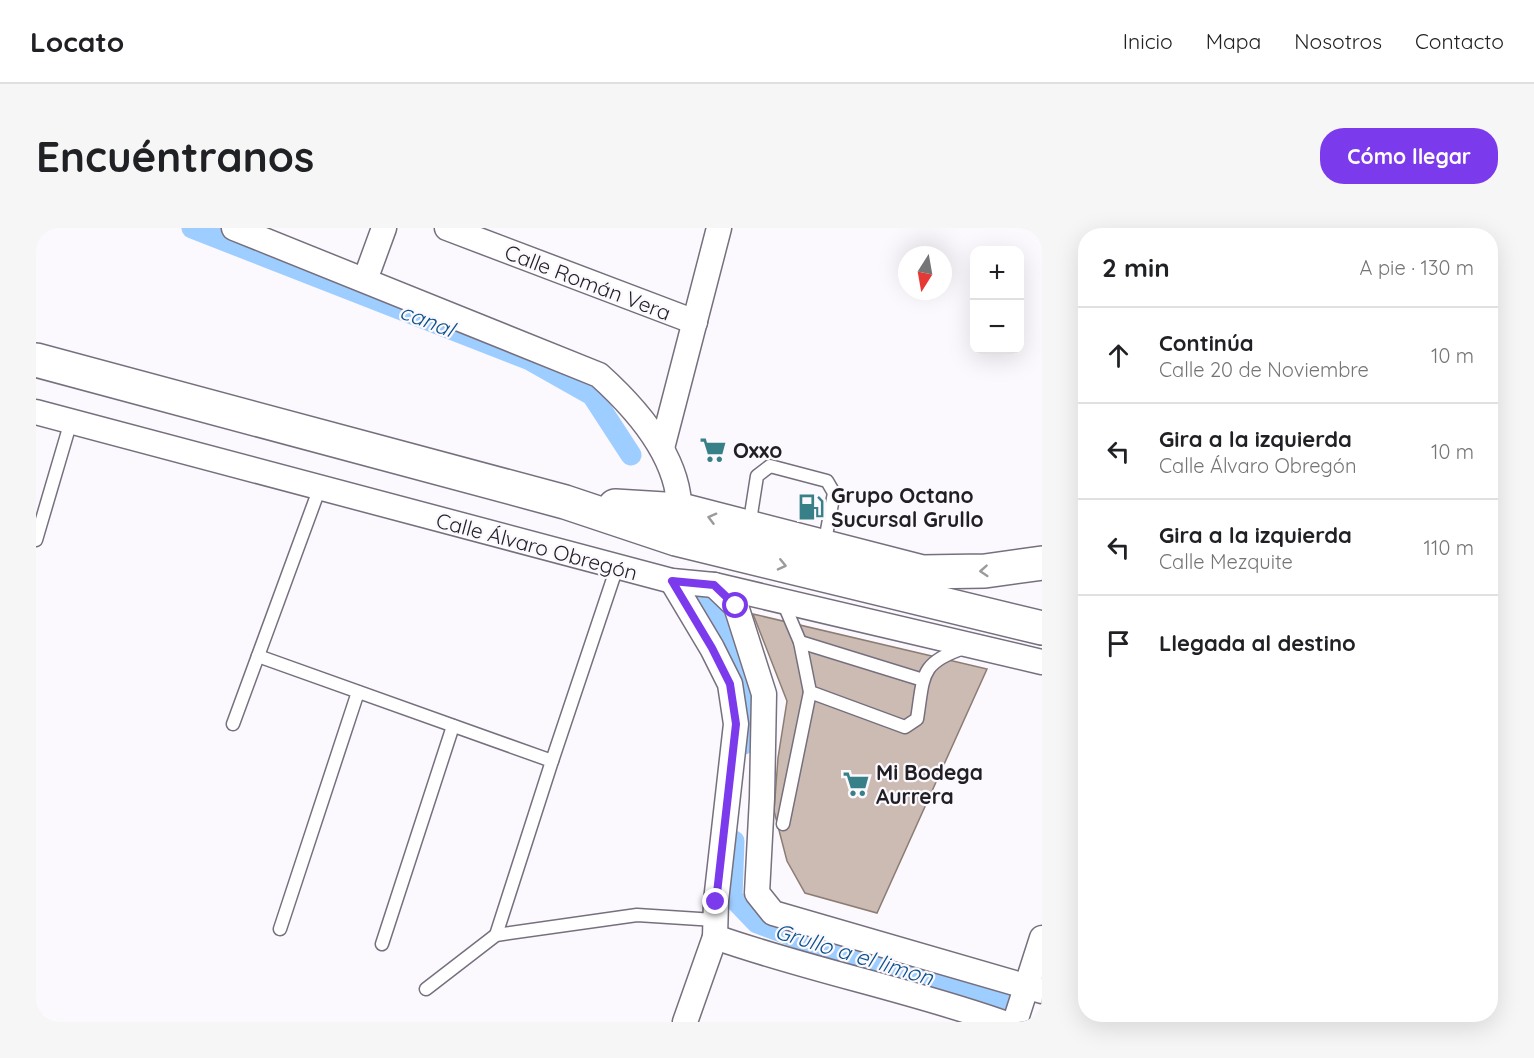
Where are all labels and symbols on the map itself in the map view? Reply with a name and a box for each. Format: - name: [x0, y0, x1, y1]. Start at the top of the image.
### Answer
- street label: Calle Román Vera: [501, 238, 675, 326]
- north arrow: [898, 246, 952, 300]
- water label: canal: [396, 297, 461, 344]
- supermarket icon: Oxxo: [698, 435, 728, 465]
- place label: Oxxo: [733, 437, 782, 463]
- place label: Grupo Octano Sucursal Grullo: [831, 482, 984, 532]
- fuel station icon: Grupo Octano Sucursal Grullo: [796, 492, 826, 522]
- street label: Calle Álvaro Obregón: [433, 507, 641, 585]
- one-way arrow: [707, 513, 717, 526]
- one-way arrow: [777, 558, 787, 571]
- one-way arrow: [979, 564, 988, 577]
- route start: [722, 592, 748, 618]
- place label: Mi Bodega Aurrera: [876, 759, 983, 809]
- supermarket icon: Mi Bodega Aurrera: [841, 769, 871, 799]
- route end: [702, 888, 728, 914]
- water label: Grullo a el limon: [771, 917, 938, 992]

